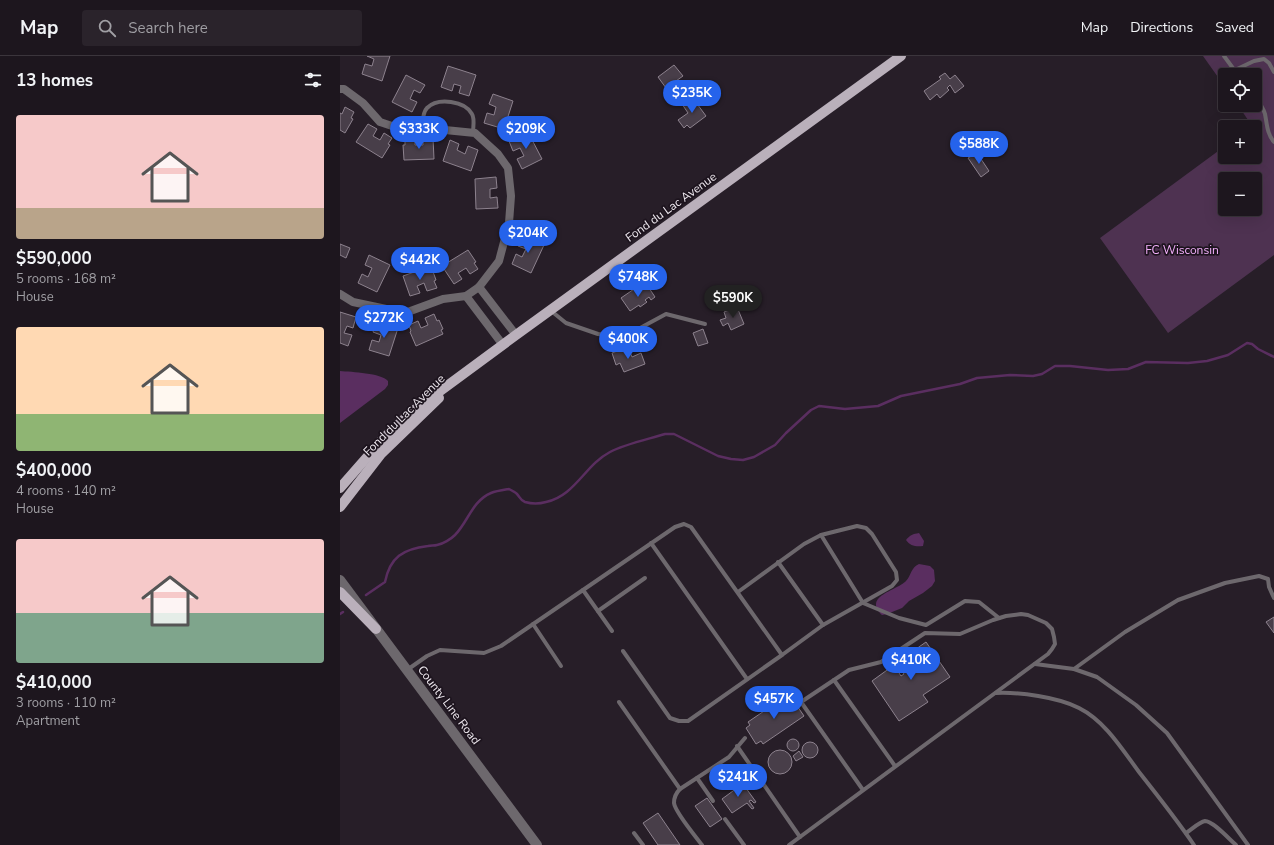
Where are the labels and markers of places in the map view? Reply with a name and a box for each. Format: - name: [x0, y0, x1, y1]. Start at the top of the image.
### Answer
- pin: $235K: [664, 80, 720, 114]
- pin: $333K: [391, 116, 447, 150]
- pin: $209K: [498, 116, 554, 150]
- pin: $588K: [951, 131, 1007, 165]
- pin: $204K: [500, 220, 556, 254]
- pin: $442K: [392, 247, 448, 281]
- pin: $748K: [610, 264, 666, 298]
- pin: $590K: [705, 285, 761, 319]
- pin: $272K: [356, 305, 412, 339]
- pin: $400K: [600, 326, 656, 360]
- pin: $410K: [883, 647, 939, 681]
- pin: $457K: [746, 686, 802, 720]
- pin: $241K: [710, 764, 766, 798]

